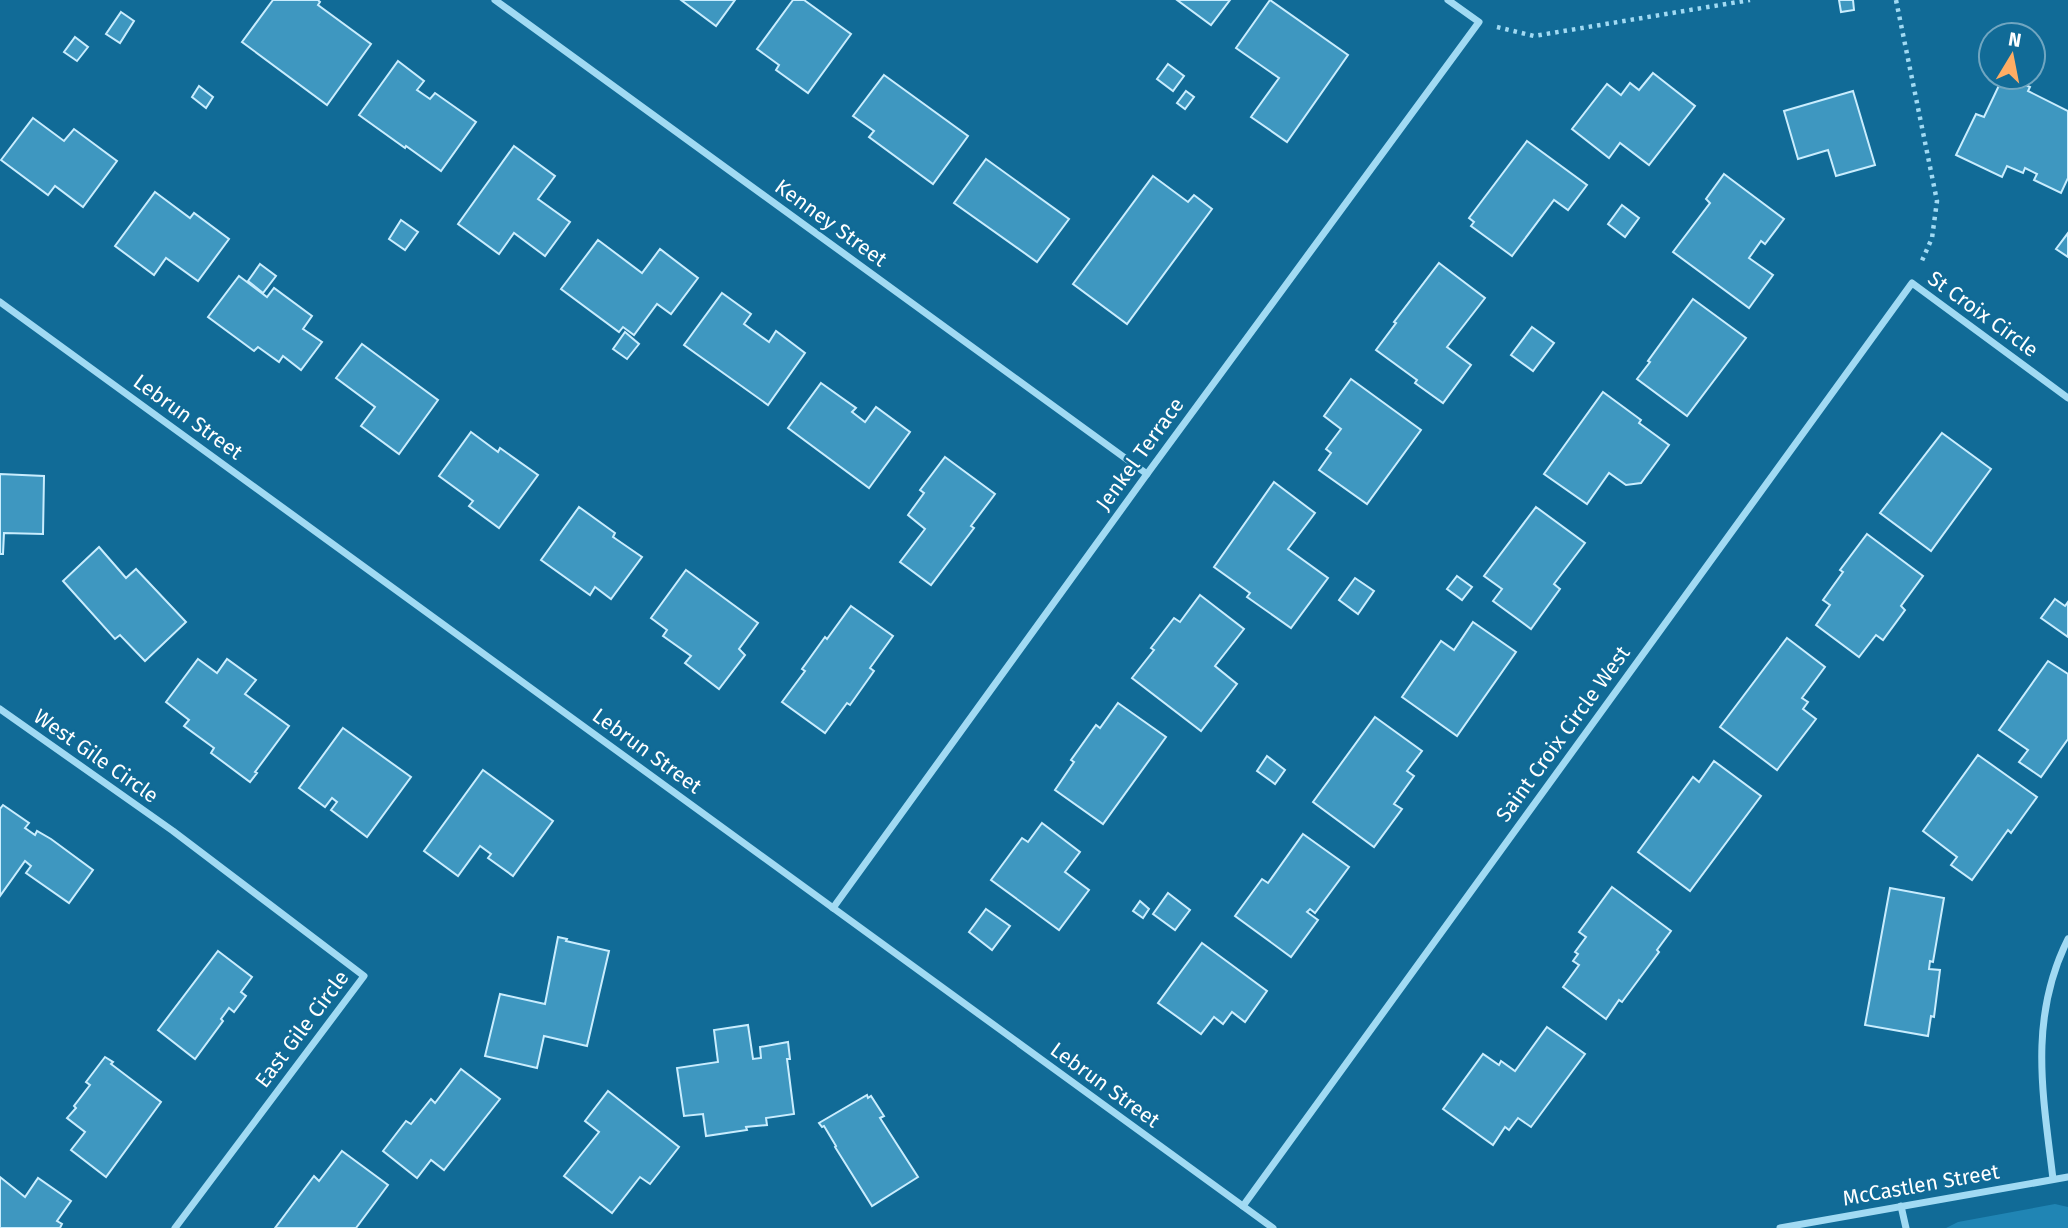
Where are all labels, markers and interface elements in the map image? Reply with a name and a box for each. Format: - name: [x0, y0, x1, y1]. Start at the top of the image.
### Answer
- north arrow: [1977, 21, 2047, 91]
- text: N: [2007, 27, 2023, 52]
- street label: Kenney Street: [770, 174, 893, 273]
- street label: St Croix Circle: [1923, 265, 2043, 363]
- street label: Lebrun Street: [128, 369, 248, 466]
- street label: Jenkel Terrace: [1090, 393, 1190, 515]
- street label: Saint Croix Circle West: [1490, 641, 1636, 827]
- street label: West Gile Circle: [29, 703, 163, 809]
- street label: Lebrun Street: [587, 703, 707, 800]
- street label: East Gile Circle: [249, 965, 355, 1093]
- street label: Lebrun Street: [1045, 1037, 1165, 1134]
- street label: McCastlen Street: [1841, 1158, 2002, 1212]

